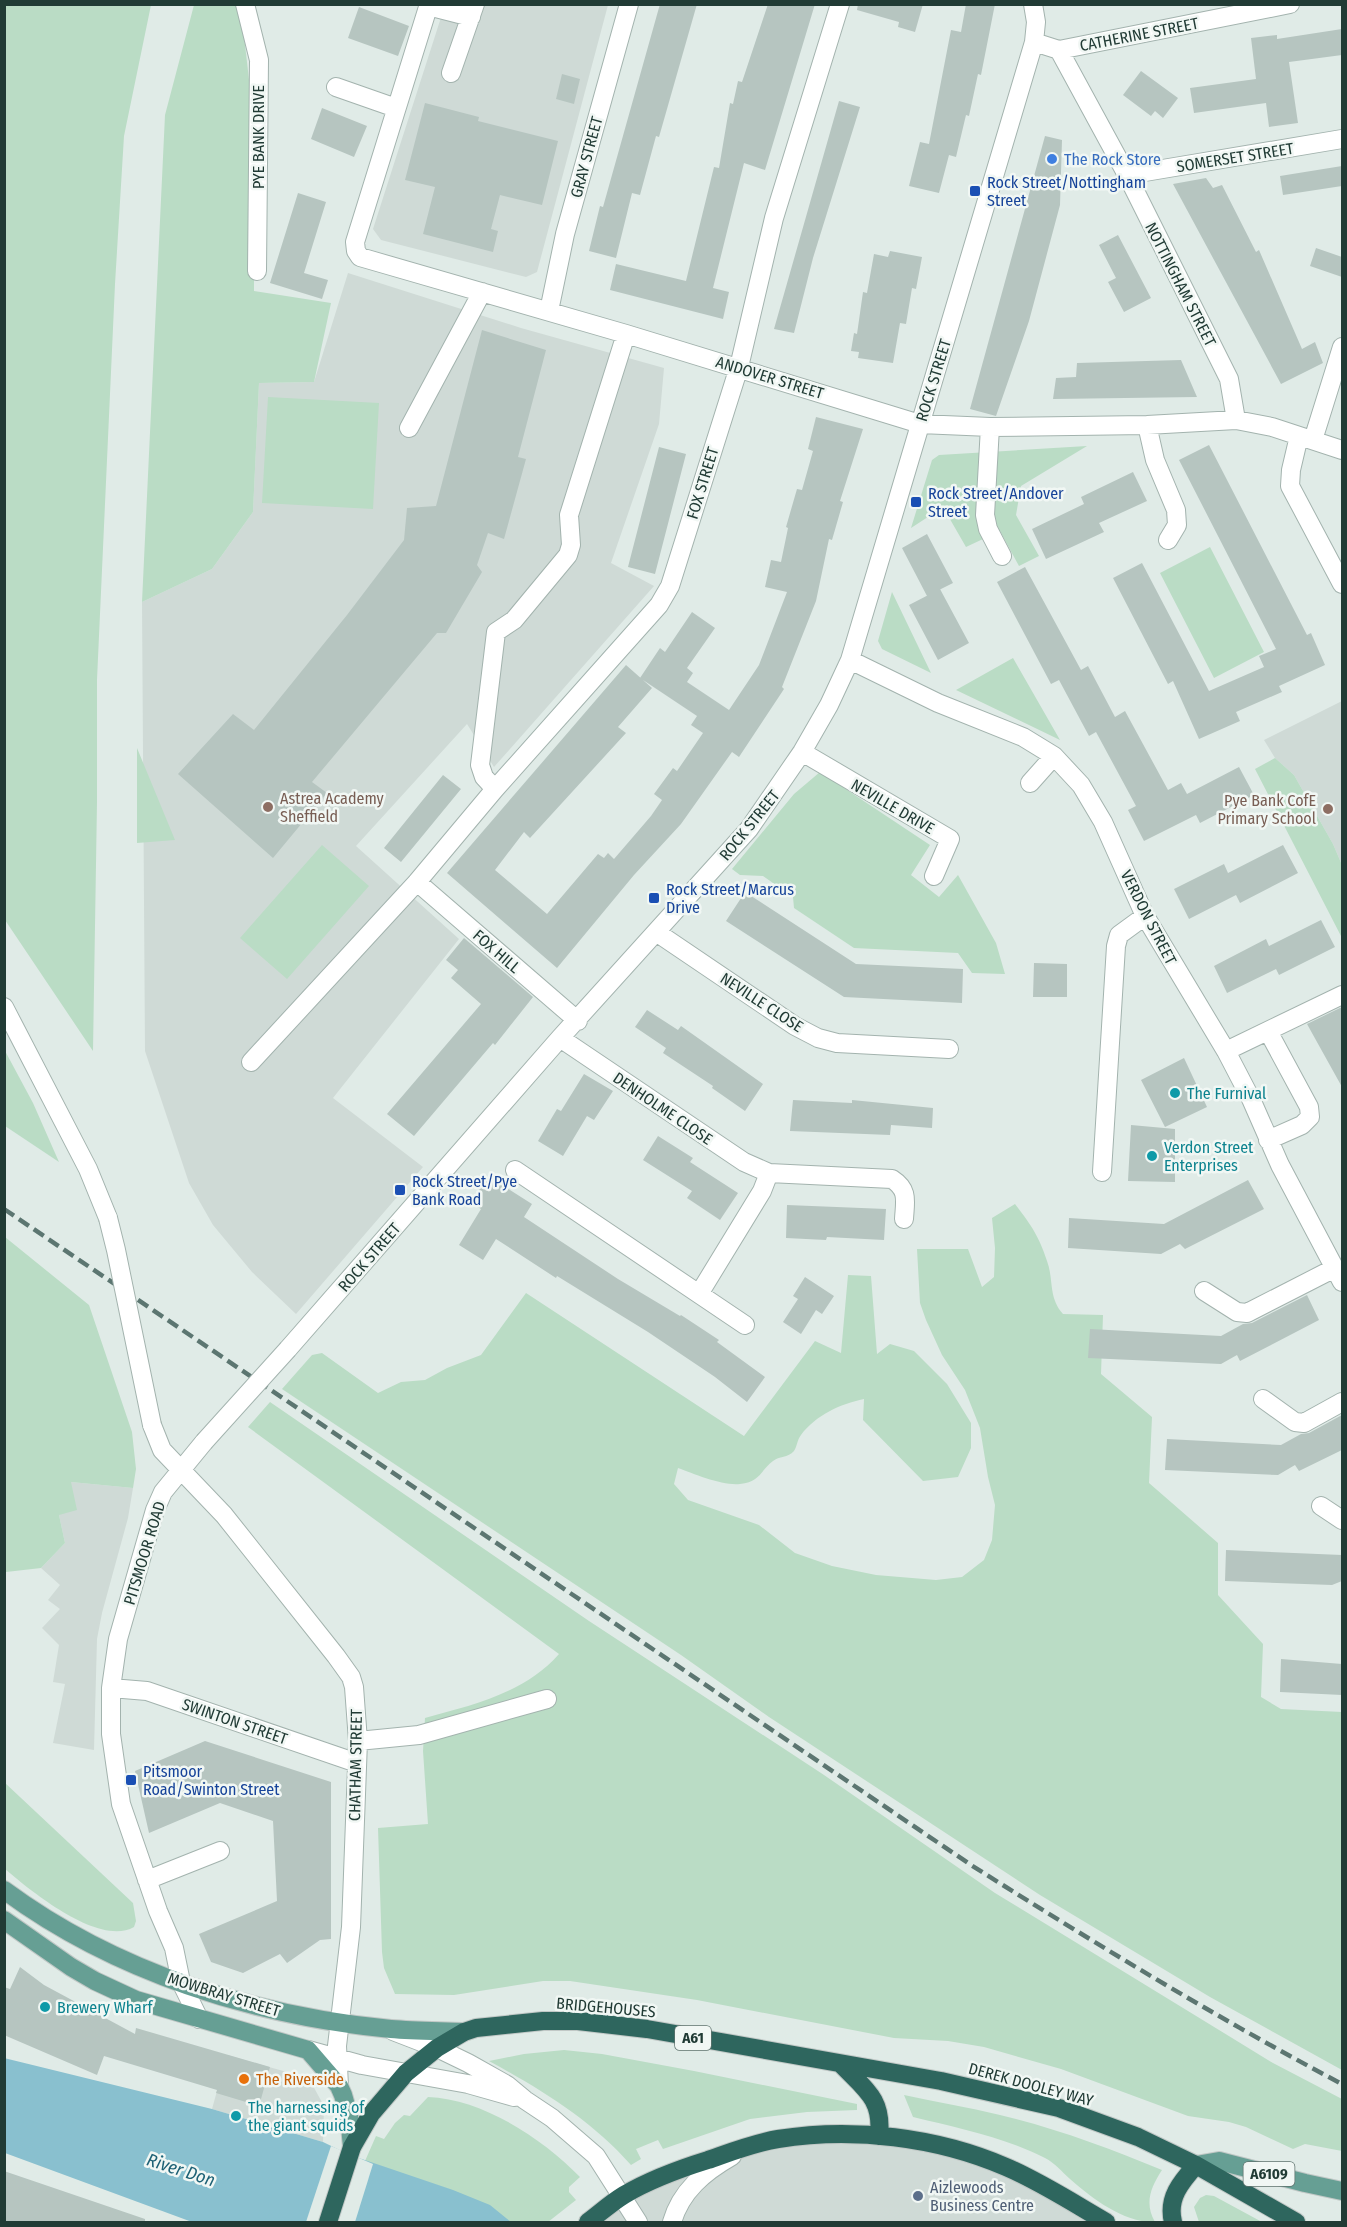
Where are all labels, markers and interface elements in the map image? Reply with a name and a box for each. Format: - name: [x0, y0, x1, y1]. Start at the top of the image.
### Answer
- street label: CATHERINE STREET: [1078, 14, 1201, 55]
- street label: PYE BANK DRIVE: [249, 85, 268, 189]
- street label: GRAY STREET: [567, 114, 607, 200]
- street label: SOMERSET STREET: [1175, 139, 1295, 176]
- place label: The Rock Store: [1064, 150, 1161, 169]
- marker: The Rock Store: [1045, 152, 1059, 166]
- place label: Rock Street/Nottingham Street: [987, 173, 1146, 210]
- marker: Rock Street/Nottingham Street: [968, 184, 982, 198]
- street label: NOTTINGHAM STREET: [1141, 219, 1220, 350]
- street label: ROCK STREET: [912, 336, 955, 424]
- street label: ANDOVER STREET: [714, 352, 827, 403]
- street label: FOX STREET: [683, 444, 723, 521]
- place label: Rock Street/Andover Street: [928, 484, 1064, 521]
- marker: Rock Street/Andover Street: [909, 495, 923, 509]
- street label: NEVILLE DRIVE: [848, 775, 938, 838]
- street label: ROCK STREET: [715, 786, 784, 864]
- place label: Astrea Academy Sheffield: [280, 789, 385, 826]
- place label: Pye Bank CofE Primary School: [1217, 791, 1316, 828]
- marker: Astrea Academy Sheffield: [261, 800, 275, 814]
- marker: Pye Bank CofE Primary School: [1321, 802, 1335, 816]
- street label: VERDON STREET: [1117, 867, 1181, 968]
- place label: Rock Street/Marcus Drive: [666, 880, 794, 917]
- marker: Rock Street/Marcus Drive: [647, 891, 661, 905]
- street label: FOX HILL: [469, 926, 524, 977]
- street label: NEVILLE CLOSE: [717, 969, 807, 1036]
- street label: DENHOLME CLOSE: [609, 1068, 716, 1149]
- place label: The Furnival: [1187, 1084, 1266, 1103]
- marker: The Furnival: [1168, 1086, 1182, 1100]
- place label: Verdon Street Enterprises: [1164, 1138, 1254, 1175]
- marker: Verdon Street Enterprises: [1145, 1149, 1159, 1163]
- place label: Rock Street/Pye Bank Road: [412, 1172, 517, 1209]
- marker: Rock Street/Pye Bank Road: [393, 1183, 407, 1197]
- street label: ROCK STREET: [334, 1219, 405, 1296]
- street label: PITSMOOR ROAD: [120, 1499, 169, 1607]
- street label: SWINTON STREET: [180, 1695, 291, 1749]
- street label: CHATHAM STREET: [345, 1708, 366, 1821]
- place label: Pitsmoor Road/Swinton Street: [143, 1762, 280, 1799]
- marker: Pitsmoor Road/Swinton Street: [124, 1773, 138, 1787]
- street label: MOWBRAY STREET: [166, 1968, 283, 2021]
- street label: BRIDGEHOUSES: [555, 1994, 657, 2021]
- place label: Brewery Wharf: [57, 1998, 153, 2017]
- marker: Brewery Wharf: [38, 2000, 52, 2014]
- road number: A61: [675, 2026, 711, 2050]
- street label: DEREK DOOLEY WAY: [966, 2059, 1095, 2110]
- place label: The Riverside: [256, 2070, 344, 2089]
- marker: The Riverside: [237, 2072, 251, 2086]
- place label: The harnessing of the giant squids: [248, 2098, 365, 2135]
- marker: The harnessing of the giant squids: [229, 2109, 243, 2123]
- water label: River Don: [144, 2149, 218, 2191]
- road number: A6109: [1244, 2162, 1294, 2186]
- place label: Aizlewoods Business Centre: [930, 2178, 1034, 2215]
- marker: Aizlewoods Business Centre: [911, 2189, 925, 2203]

